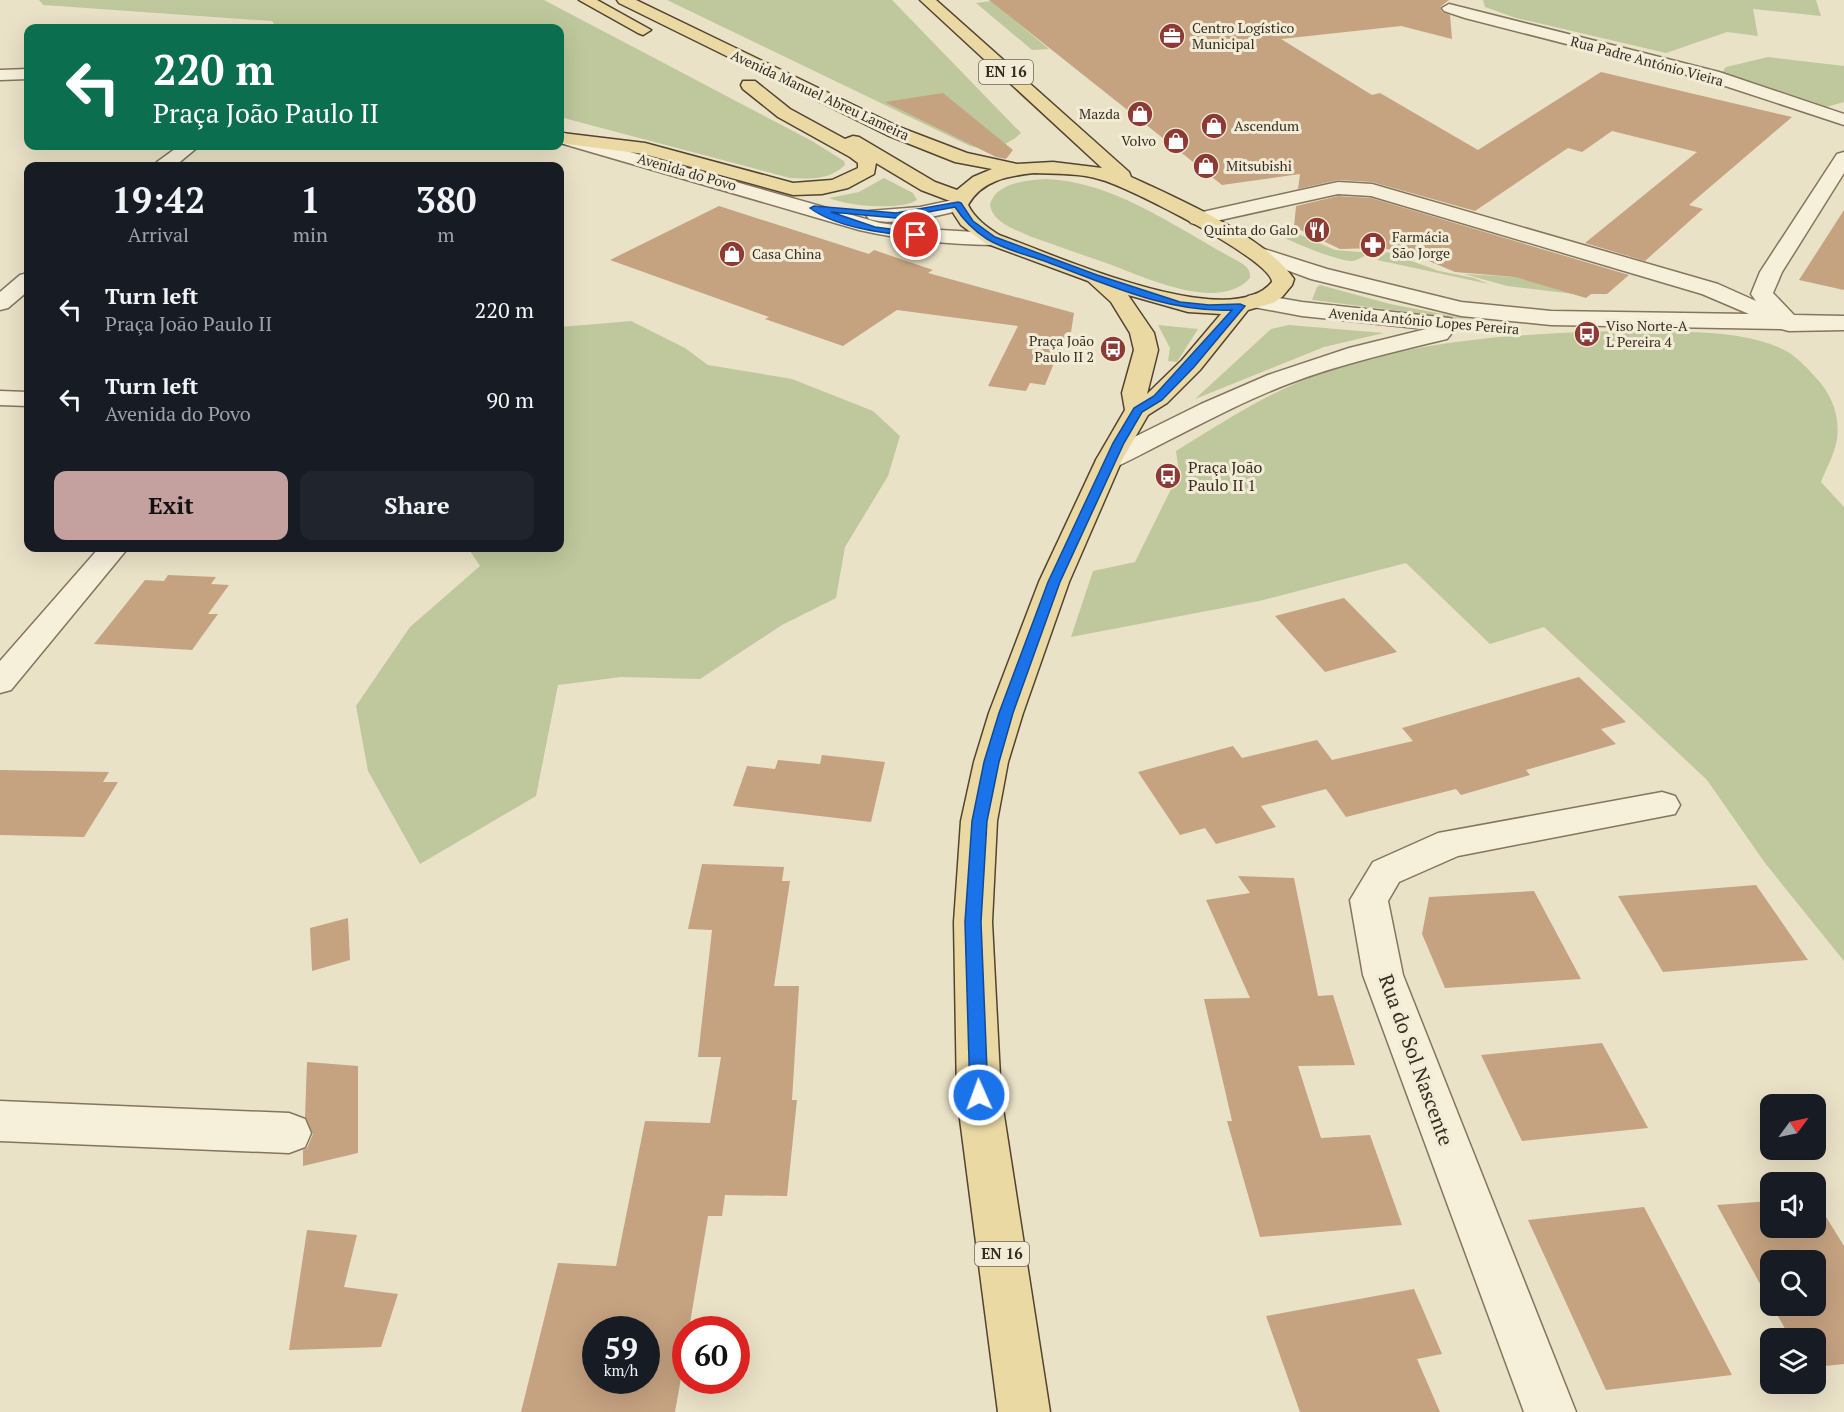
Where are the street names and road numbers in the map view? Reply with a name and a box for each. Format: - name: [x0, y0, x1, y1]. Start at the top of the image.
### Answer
- street label: Rua Padre António Vieira: [1568, 31, 1726, 90]
- street label: Avenida Manuel Abreu Lameira: [728, 45, 912, 144]
- road number: EN 16: [979, 60, 1033, 84]
- street label: Avenida do Povo: [635, 148, 739, 195]
- street label: Avenida António Lopes Pereira: [1328, 303, 1520, 338]
- street label: Rua do Sol Nascente: [1373, 970, 1460, 1149]
- road number: EN 16: [975, 1242, 1029, 1266]

